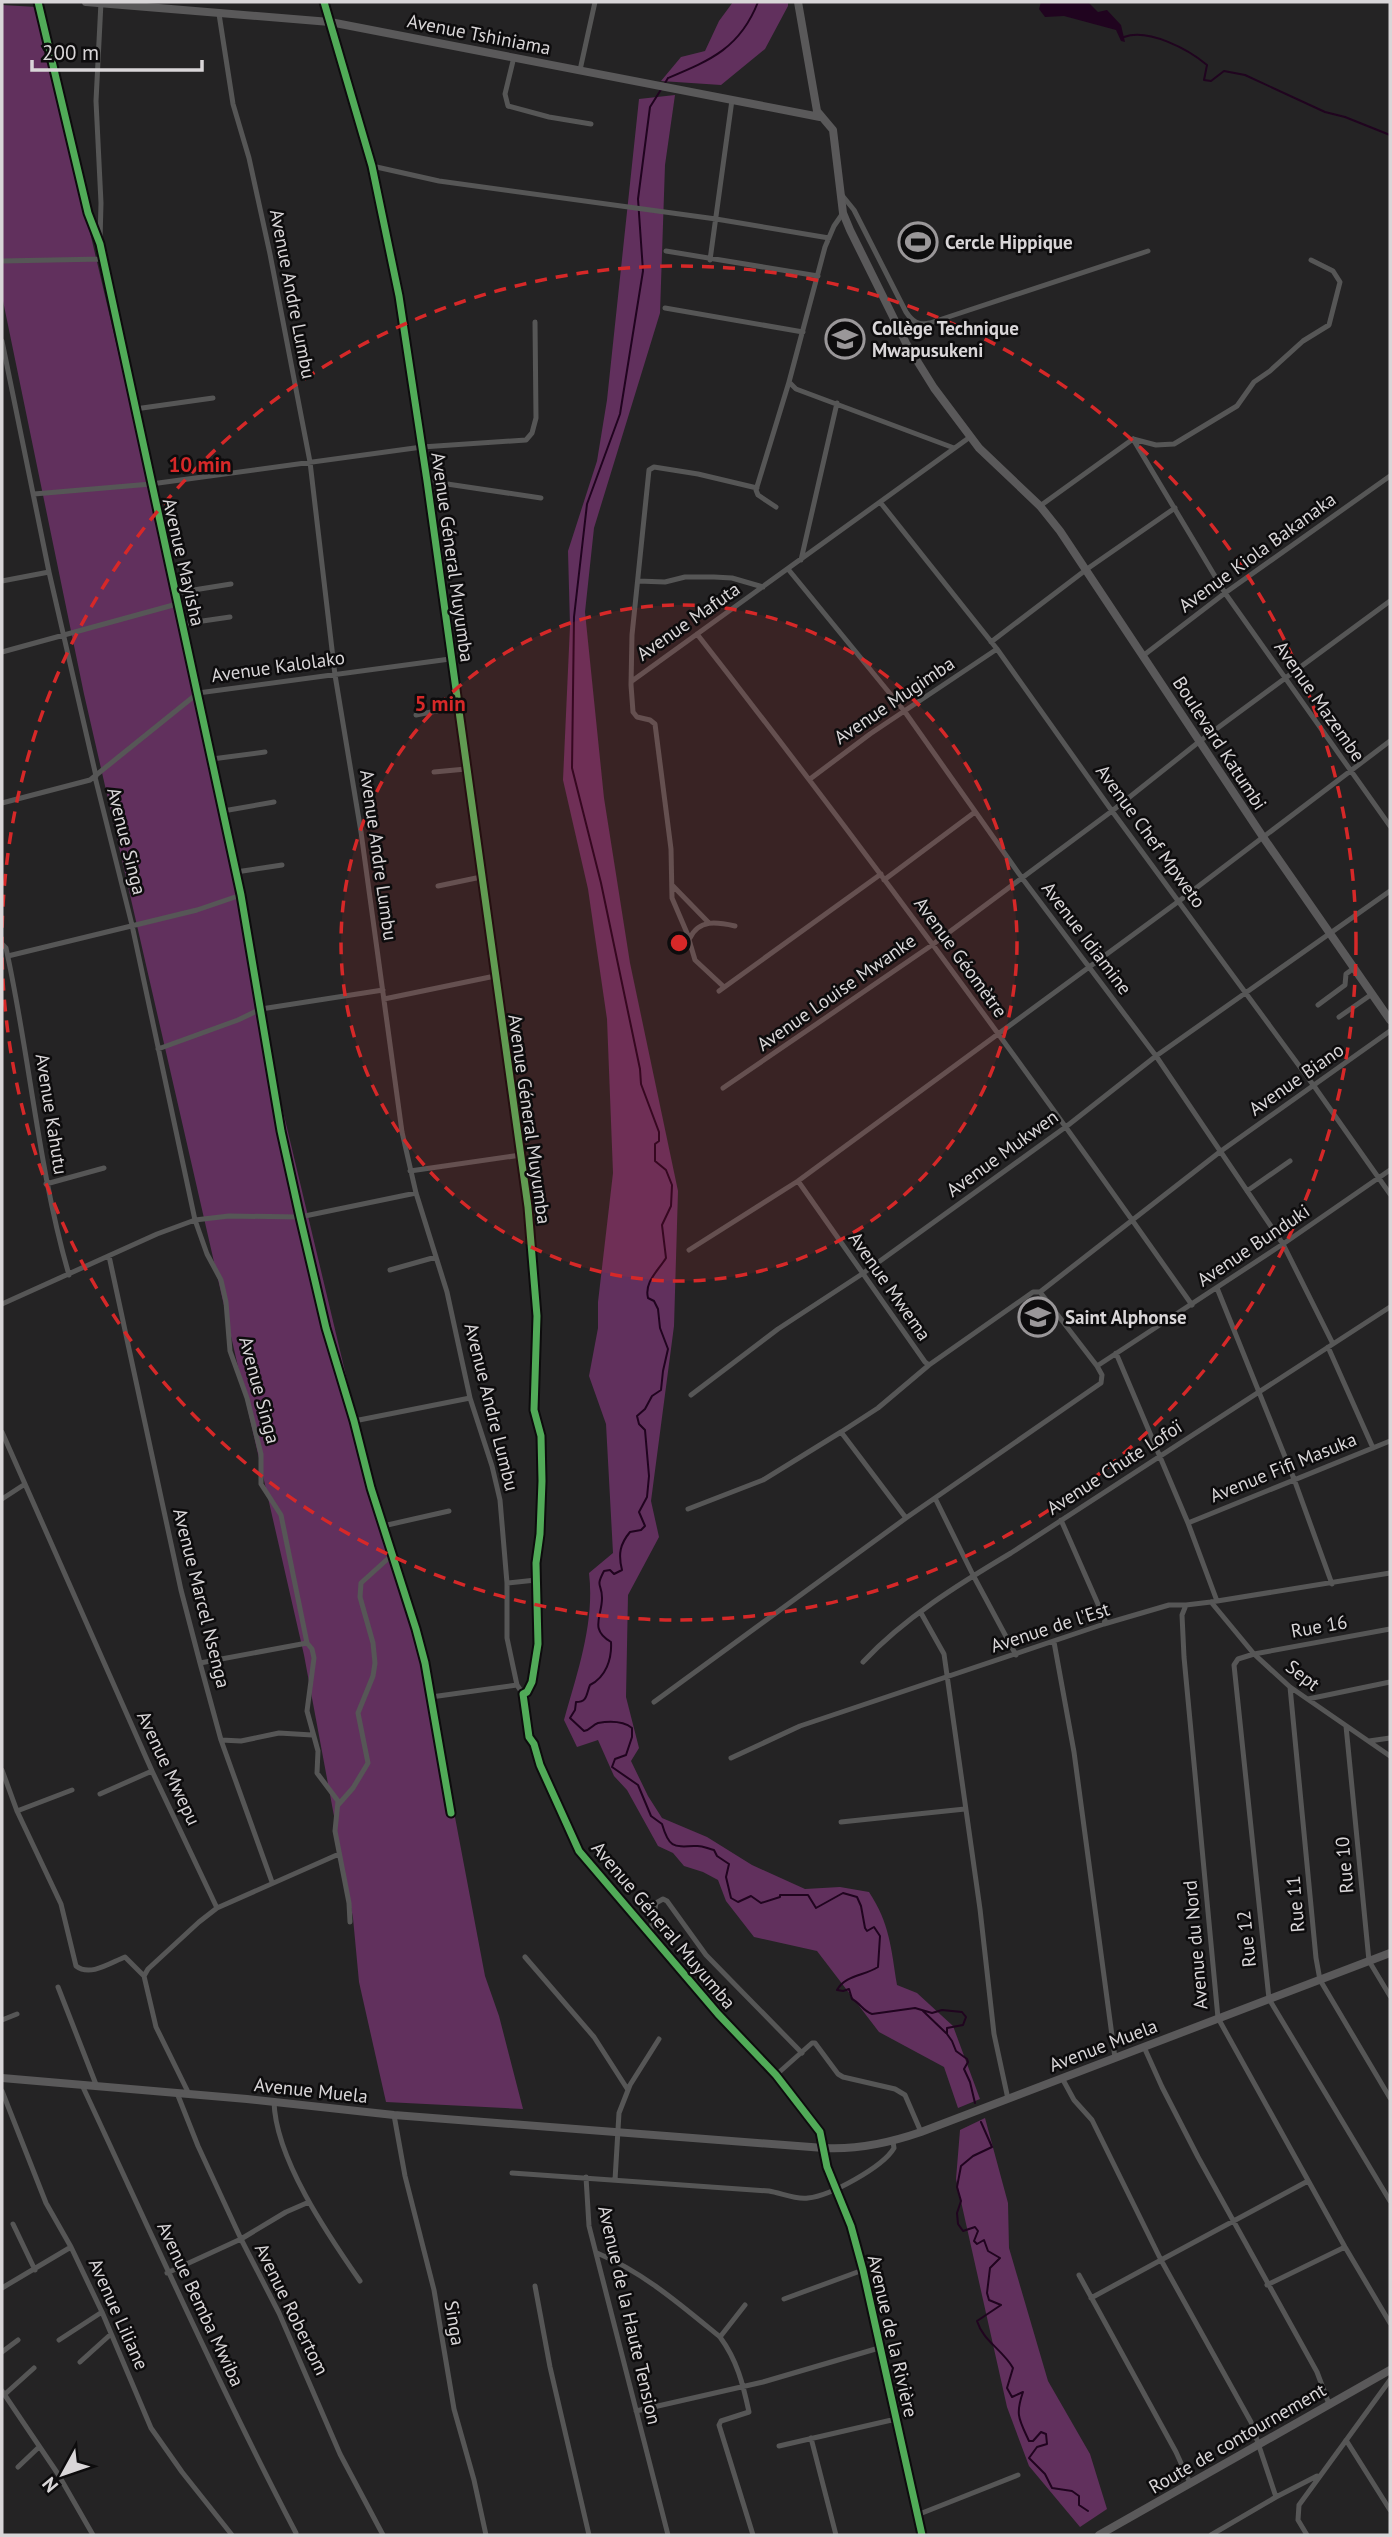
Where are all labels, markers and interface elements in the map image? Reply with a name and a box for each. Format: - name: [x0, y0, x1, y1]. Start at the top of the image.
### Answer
- street label: Avenue Tshiniama: [405, 8, 553, 60]
- scale bar: [32, 28, 201, 72]
- text: 200 m: [42, 39, 99, 66]
- street label: Avenue Andre Lumbu: [265, 207, 321, 381]
- sports icon: Cercle Hippique: [897, 221, 939, 263]
- place label: Cercle Hippique: [945, 230, 1073, 254]
- place label: Collège Technique Mwapusukeni: [872, 316, 1019, 362]
- school or university icon: Collège Technique Mwapusukeni: [824, 318, 866, 360]
- text: 10 min: [168, 451, 232, 478]
- street label: Avenue Géneral Muyumba: [426, 451, 480, 663]
- street label: Avenue Kiola Bakanaka: [1174, 487, 1340, 617]
- street label: Avenue Mayisha: [158, 496, 210, 628]
- street label: Avenue Mafuta: [632, 576, 744, 666]
- street label: Avenue Mazembe: [1269, 636, 1371, 766]
- street label: Avenue Kalolako: [210, 645, 346, 687]
- street label: Avenue Mugimba: [829, 651, 959, 749]
- street label: Boulevard Katumbi: [1168, 672, 1272, 814]
- text: 5 min: [414, 690, 466, 717]
- street label: Avenue Chef Mpweto: [1091, 760, 1211, 912]
- street label: Avenue Andre Lumbu: [355, 768, 403, 942]
- street label: Avenue Singa: [102, 785, 152, 897]
- street label: Avenue Idiamine: [1037, 877, 1137, 999]
- street label: Avenue Géomètre: [909, 892, 1013, 1022]
- street label: Avenue Louise Mwanke: [752, 928, 920, 1056]
- centre of rings: [667, 931, 691, 955]
- street label: Avenue Géneral Muyumba: [503, 1013, 557, 1225]
- street label: Avenue Biano: [1244, 1037, 1348, 1121]
- street label: Avenue Kahutu: [31, 1052, 73, 1176]
- street label: Avenue Mukwen: [941, 1104, 1063, 1202]
- street label: Avenue Bunduki: [1192, 1198, 1314, 1292]
- street label: Avenue Mwema: [844, 1227, 936, 1345]
- school or university icon: Saint Alphonse: [1017, 1296, 1059, 1338]
- place label: Saint Alphonse: [1065, 1305, 1187, 1329]
- street label: Avenue Andre Lumbu: [460, 1320, 524, 1494]
- street label: Avenue Singa: [234, 1334, 286, 1446]
- street label: Avenue Chute Lofoï: [1042, 1414, 1187, 1520]
- street label: Avenue Fifi Masuka: [1206, 1427, 1360, 1507]
- street label: Avenue Marcel Nsenga: [168, 1506, 236, 1690]
- street label: Avenue de l'Est: [987, 1596, 1113, 1658]
- street label: Rue 16: [1289, 1609, 1349, 1643]
- street label: Sept: [1281, 1654, 1325, 1696]
- street label: Avenue Mwepu: [132, 1707, 206, 1829]
- street label: Avenue Géneral Muyumba: [587, 1836, 741, 2014]
- street label: Rue 10: [1330, 1836, 1358, 1894]
- street label: Rue 11: [1281, 1875, 1309, 1933]
- street label: Avenue du Nord: [1177, 1879, 1213, 2011]
- street label: Rue 12: [1231, 1910, 1261, 1968]
- street label: Avenue Muela: [1045, 2013, 1161, 2077]
- street label: Avenue Muela: [253, 2072, 369, 2108]
- street label: Avenue de la Haute Tension: [593, 2203, 667, 2427]
- street label: Avenue Bemba Mwiba: [152, 2218, 250, 2390]
- street label: Avenue Robertom: [250, 2239, 334, 2379]
- street label: Avenue de la Rivière: [863, 2253, 923, 2419]
- street label: Avenue Liliane: [84, 2255, 154, 2373]
- street label: Singa: [440, 2299, 470, 2347]
- street label: Route de contournement: [1144, 2377, 1330, 2499]
- north arrow: [28, 2439, 98, 2509]
- text: N: [37, 2472, 63, 2497]

